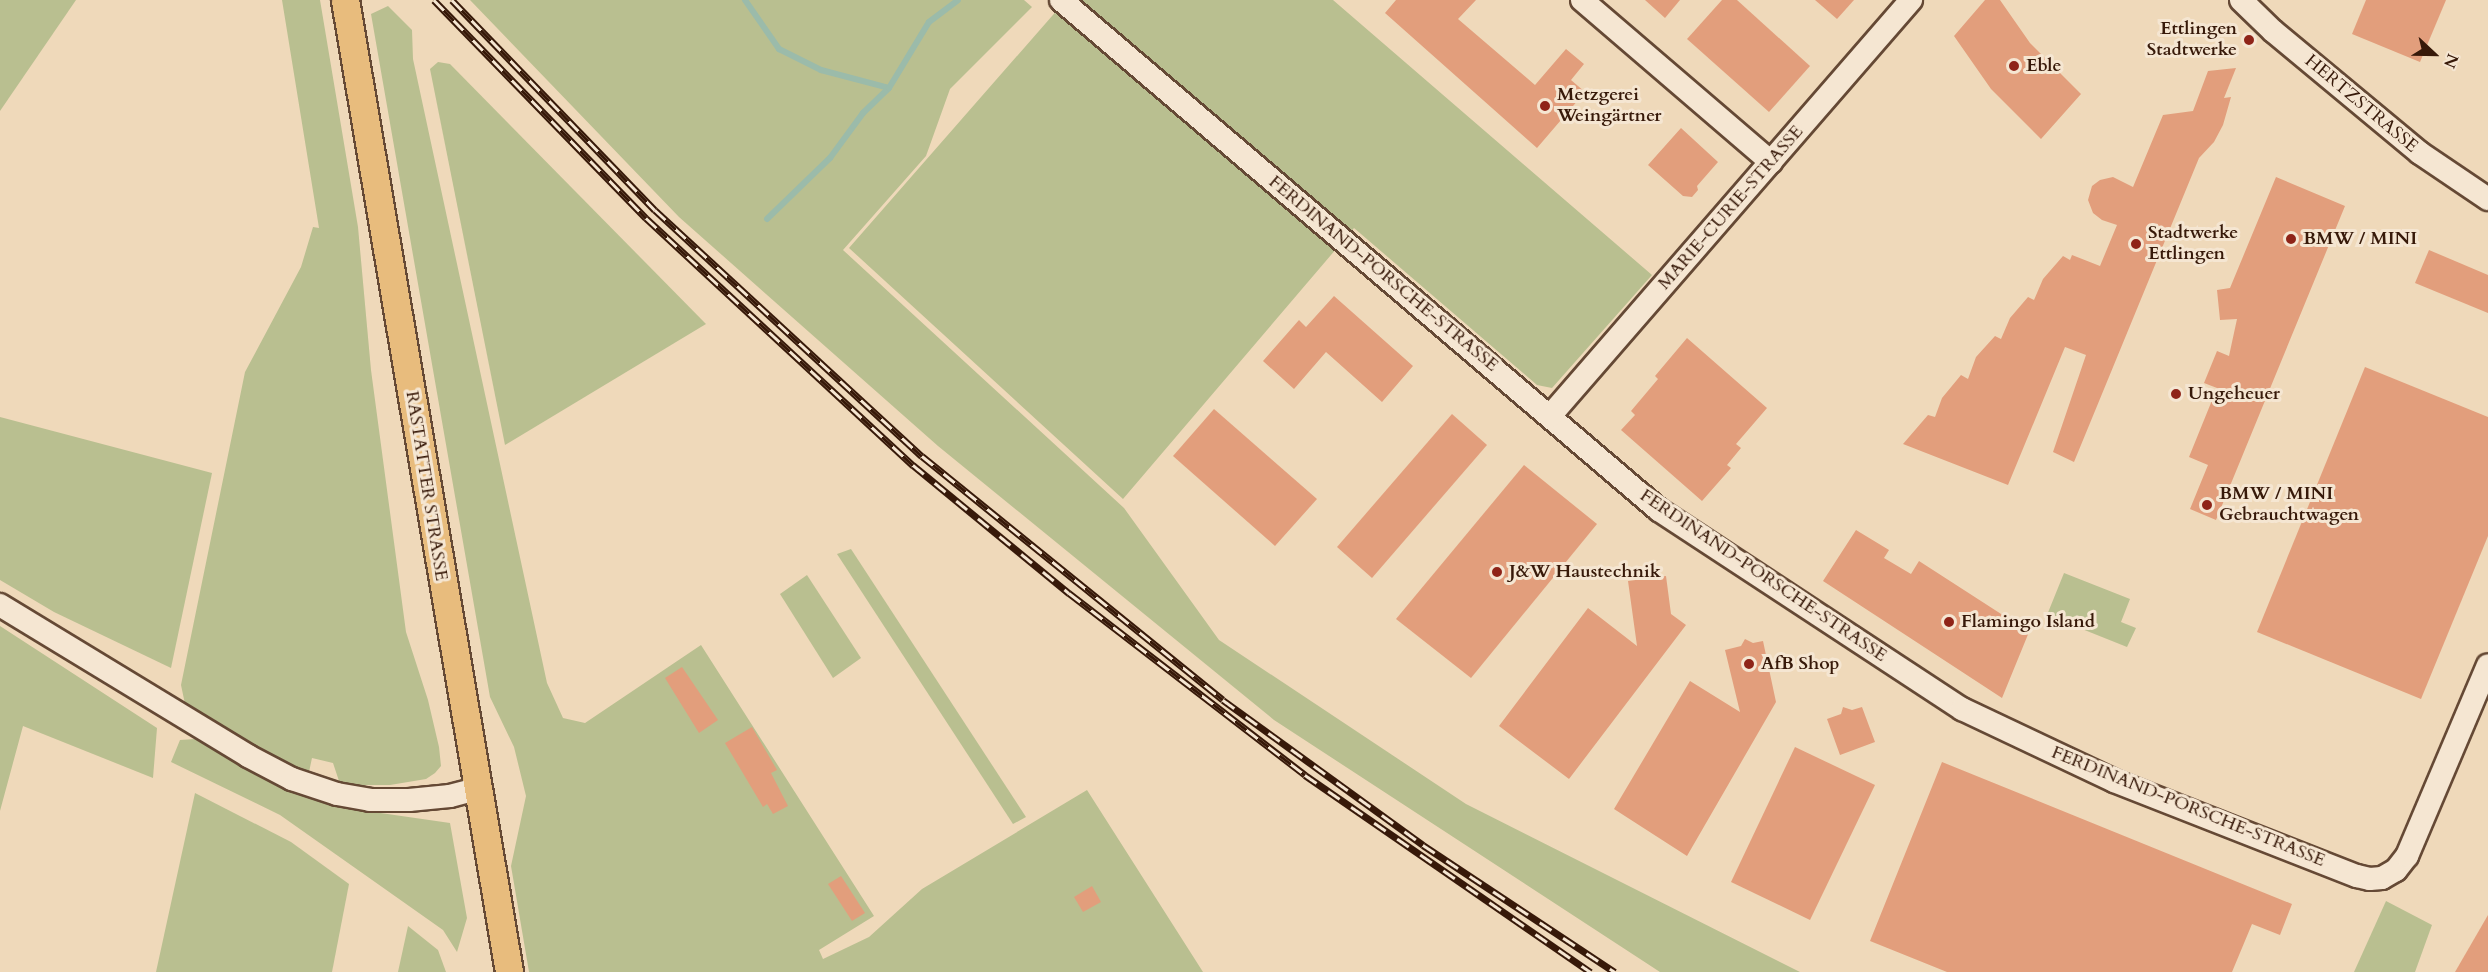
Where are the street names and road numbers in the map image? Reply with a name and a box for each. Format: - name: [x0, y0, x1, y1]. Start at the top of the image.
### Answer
- street label: HERTZSTRASSE: [2300, 50, 2422, 158]
- street label: MARIE-CURIE-STRASSE: [1654, 122, 1808, 294]
- street label: FERDINAND-PORSCHE-STRASSE: [1264, 172, 1502, 376]
- street label: RASTATTER STRASSE: [400, 390, 452, 582]
- street label: FERDINAND-PORSCHE-STRASSE: [1635, 485, 1891, 667]
- street label: FERDINAND-PORSCHE-STRASSE: [2048, 742, 2328, 872]

